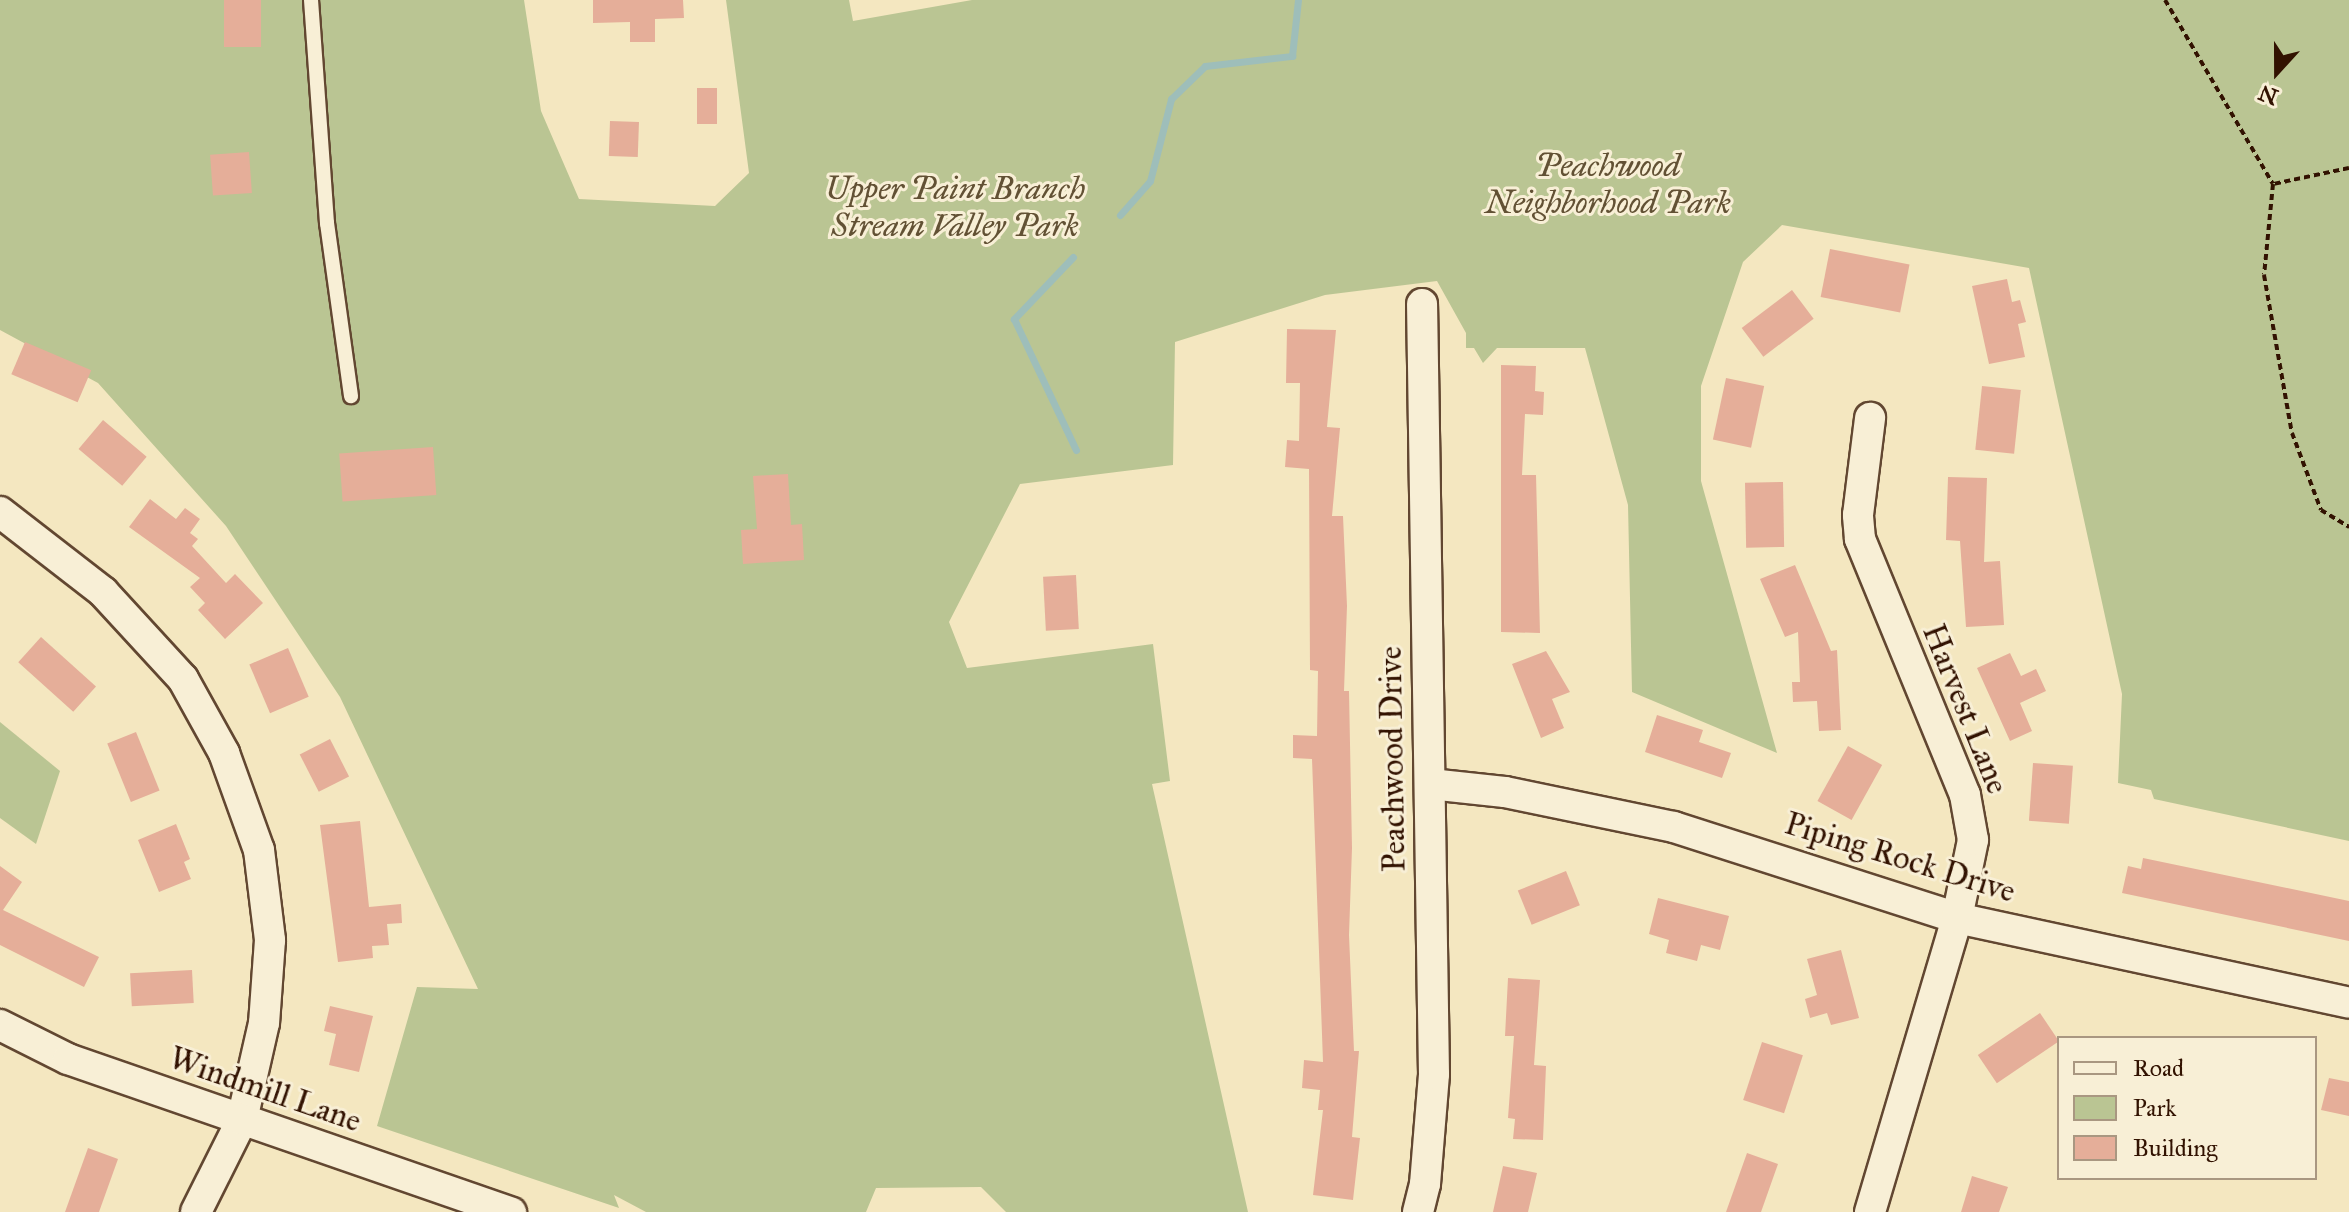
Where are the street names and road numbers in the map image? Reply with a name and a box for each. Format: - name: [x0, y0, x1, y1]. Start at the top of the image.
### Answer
- street label: Harvest Lane: [1914, 619, 2016, 799]
- street label: Peachwood Drive: [1372, 646, 1414, 872]
- street label: Piping Rock Drive: [1780, 805, 2020, 911]
- street label: Windmill Lane: [164, 1039, 366, 1141]

